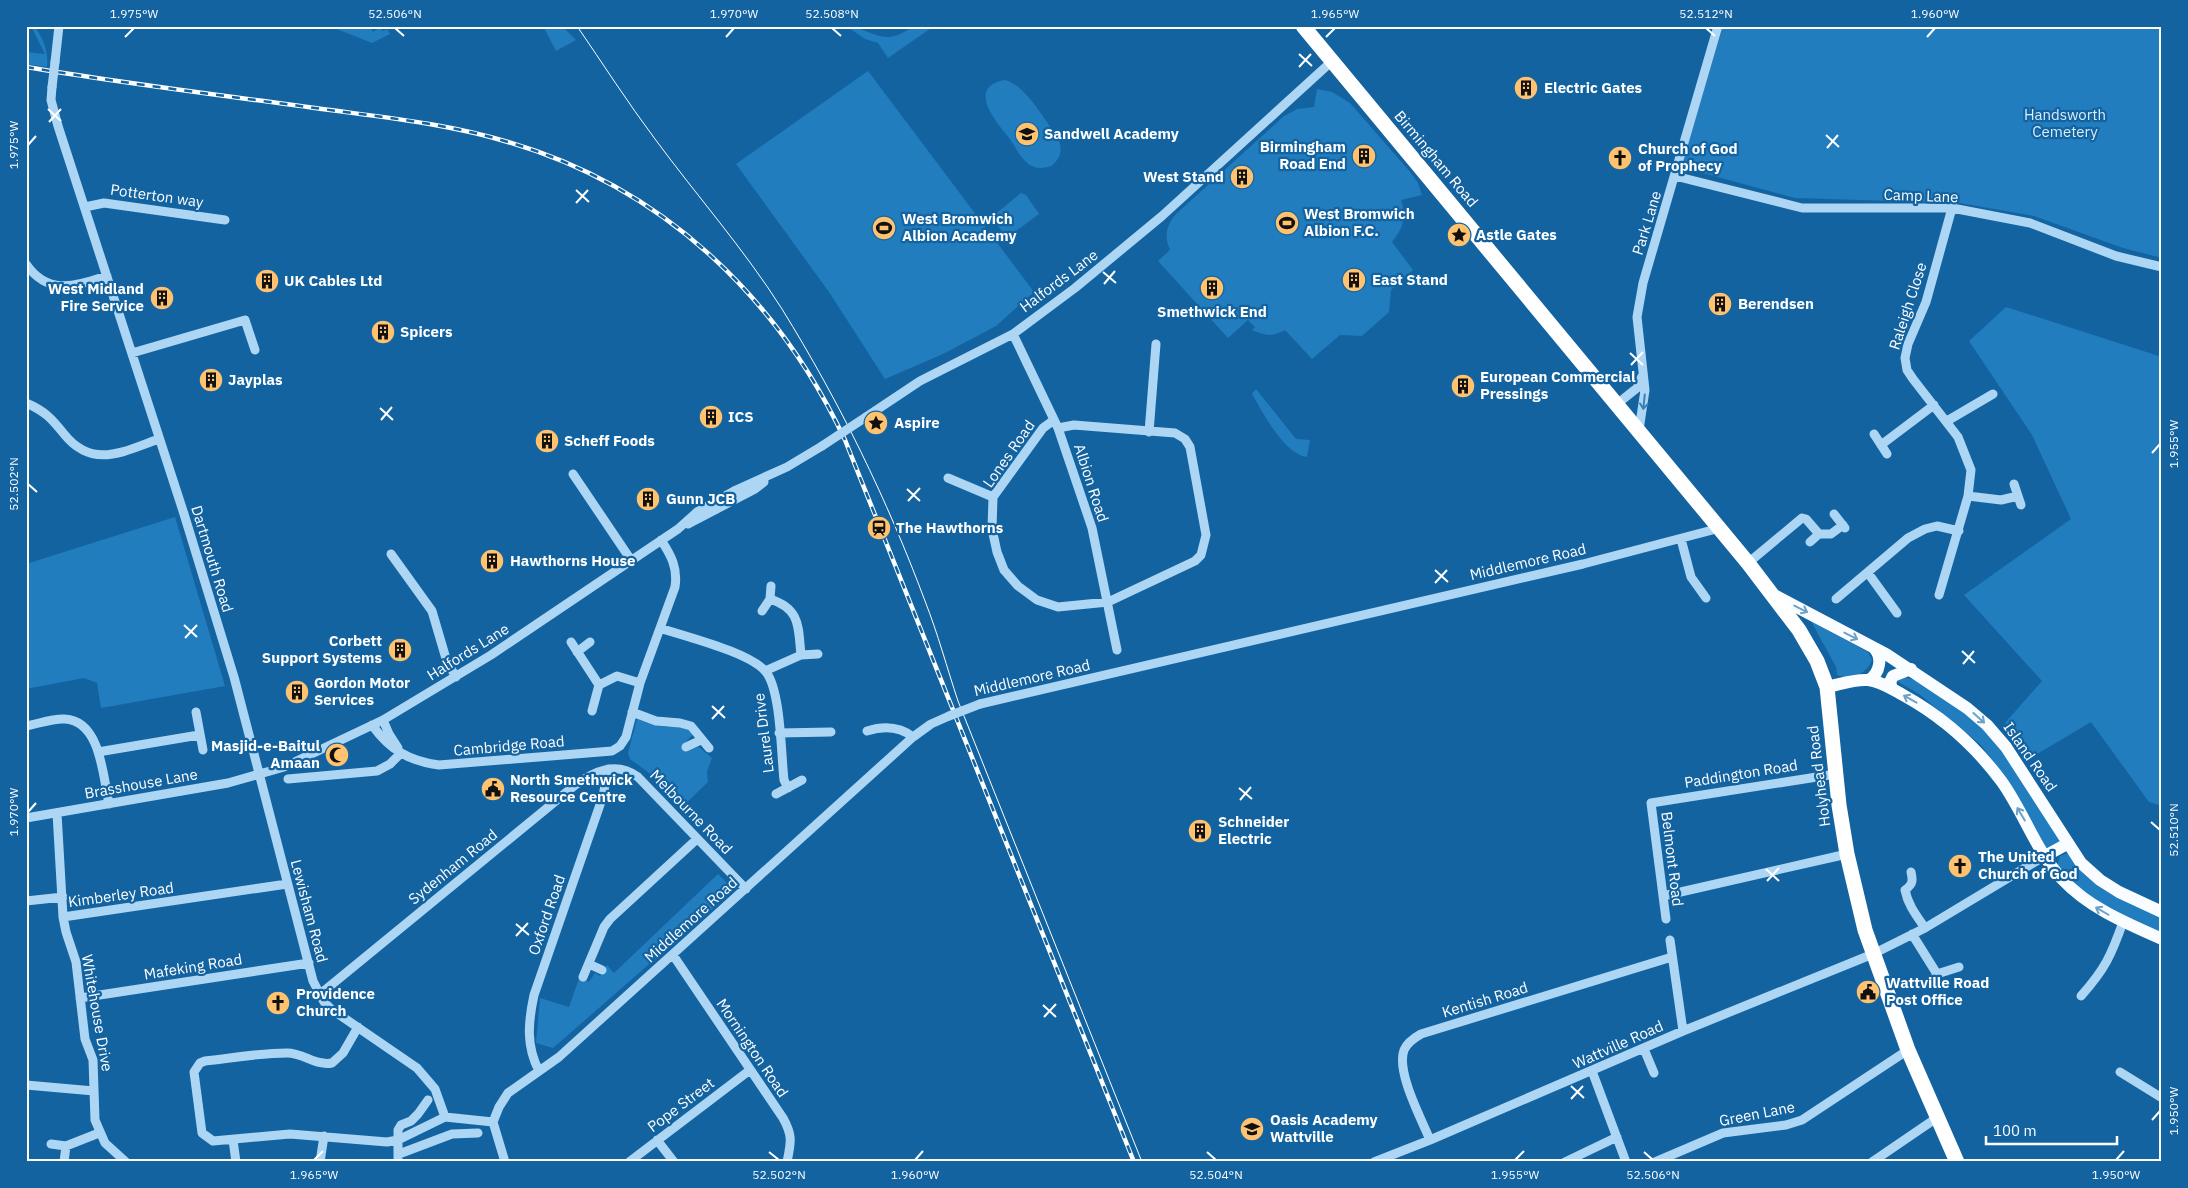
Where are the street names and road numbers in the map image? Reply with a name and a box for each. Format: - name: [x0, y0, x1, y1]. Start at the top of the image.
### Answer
- street label: Birmingham Road: [1391, 107, 1482, 211]
- street label: Potterton way: [109, 180, 205, 212]
- street label: Camp Lane: [1883, 185, 1959, 206]
- street label: Park Lane: [1628, 188, 1665, 257]
- street label: Halfords Lane: [1016, 245, 1102, 316]
- street label: Raleigh Close: [1884, 260, 1931, 352]
- street label: Lones Road: [978, 416, 1039, 491]
- street label: Albion Road: [1070, 441, 1113, 524]
- street label: Dartmouth Road: [187, 503, 238, 615]
- street label: Middlemore Road: [1468, 539, 1588, 584]
- street label: Halfords Lane: [423, 619, 512, 684]
- street label: Middlemore Road: [972, 655, 1092, 700]
- street label: Laurel Drive: [749, 692, 778, 774]
- street label: Island Road: [2000, 718, 2061, 795]
- street label: Holyhead Road: [1803, 724, 1834, 828]
- street label: Cambridge Road: [453, 731, 565, 760]
- street label: Paddington Road: [1683, 755, 1799, 792]
- street label: Brasshouse Lane: [83, 764, 199, 803]
- street label: Melbourne Road: [646, 765, 737, 858]
- street label: Belmont Road: [1657, 810, 1688, 907]
- street label: Sydenham Road: [404, 825, 501, 908]
- street label: Lewisham Road: [287, 857, 332, 964]
- street label: Oxford Road: [524, 872, 569, 957]
- street label: Middlemore Road: [640, 873, 741, 966]
- street label: Kimberley Road: [67, 878, 175, 911]
- street label: Mafeking Road: [142, 949, 243, 984]
- street label: Whitehouse Drive: [78, 953, 117, 1073]
- street label: Kentish Road: [1440, 977, 1530, 1022]
- street label: Mornington Road: [712, 995, 792, 1101]
- street label: Wattville Road: [1570, 1016, 1666, 1073]
- street label: Pope Street: [644, 1073, 718, 1136]
- street label: Green Lane: [1717, 1097, 1796, 1130]

